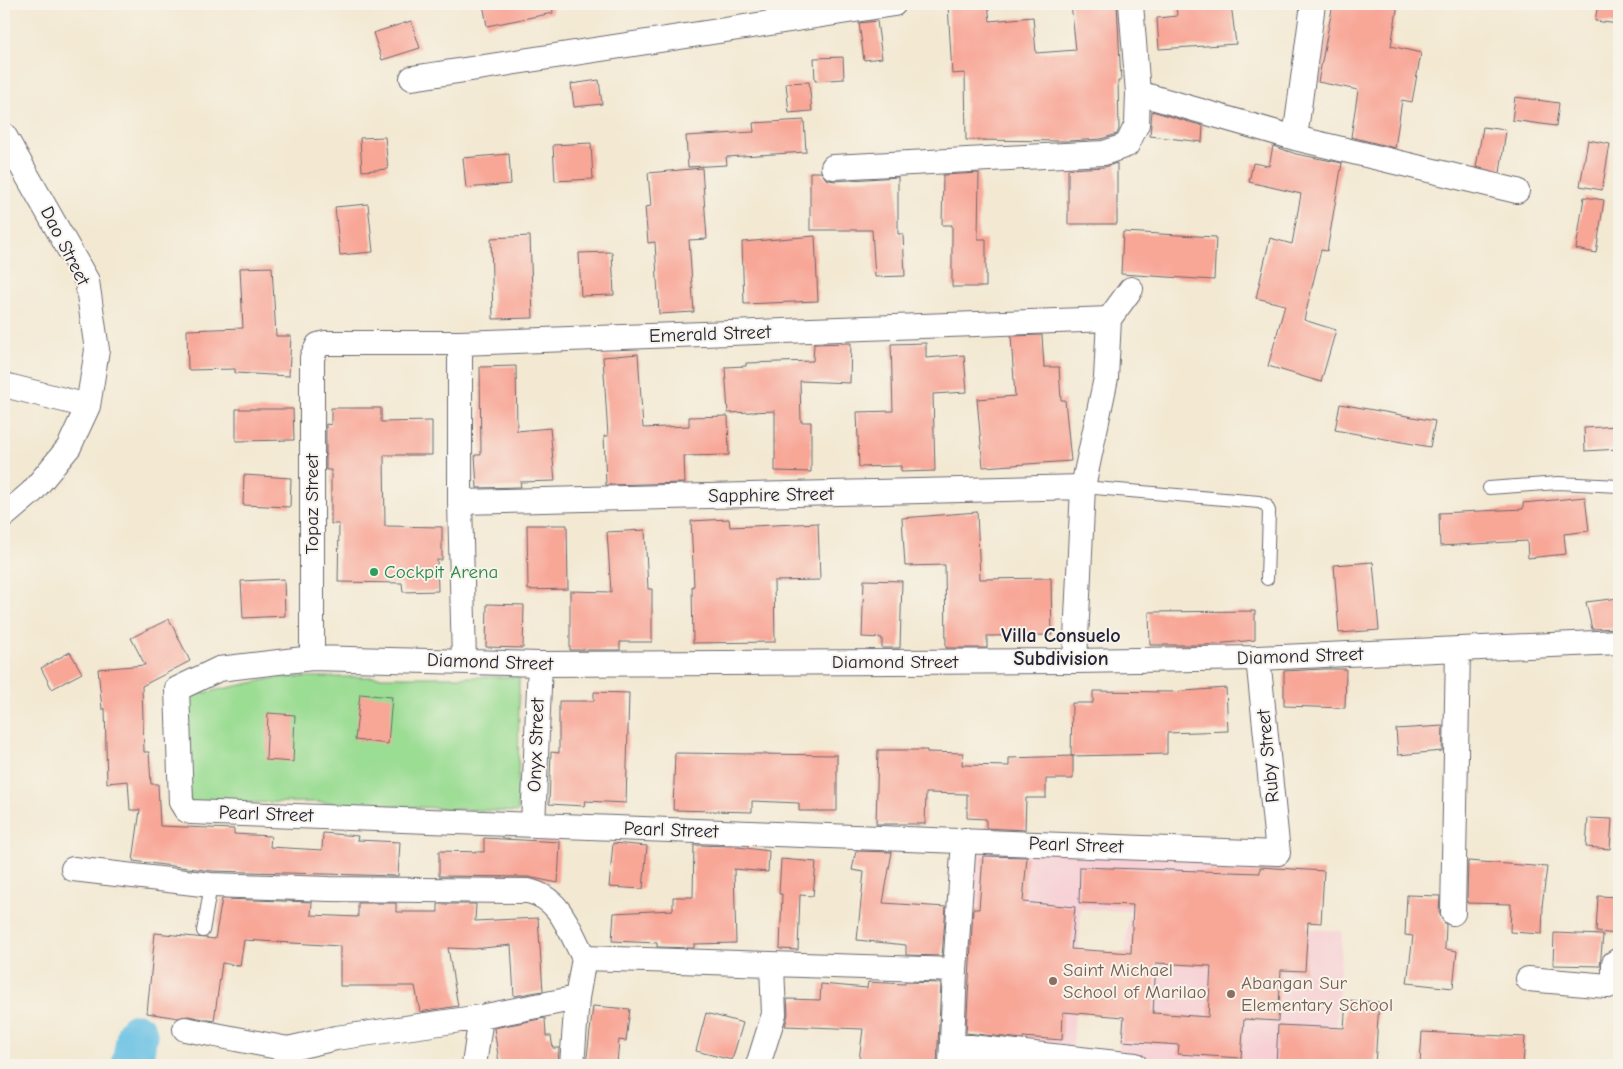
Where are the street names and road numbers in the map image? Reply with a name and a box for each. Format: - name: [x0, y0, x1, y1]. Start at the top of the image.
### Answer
- street label: Dao Street: [36, 203, 95, 290]
- street label: Emerald Street: [649, 321, 772, 347]
- street label: Topaz Street: [301, 453, 323, 554]
- street label: Sapphire Street: [708, 483, 835, 507]
- street label: Diamond Street: [1236, 643, 1364, 669]
- street label: Diamond Street: [426, 649, 554, 675]
- street label: Diamond Street: [832, 651, 959, 673]
- street label: Onyx Street: [523, 697, 549, 792]
- street label: Ruby Street: [1252, 708, 1284, 804]
- street label: Pearl Street: [218, 801, 314, 827]
- street label: Pearl Street: [623, 817, 719, 843]
- street label: Pearl Street: [1028, 832, 1124, 858]

